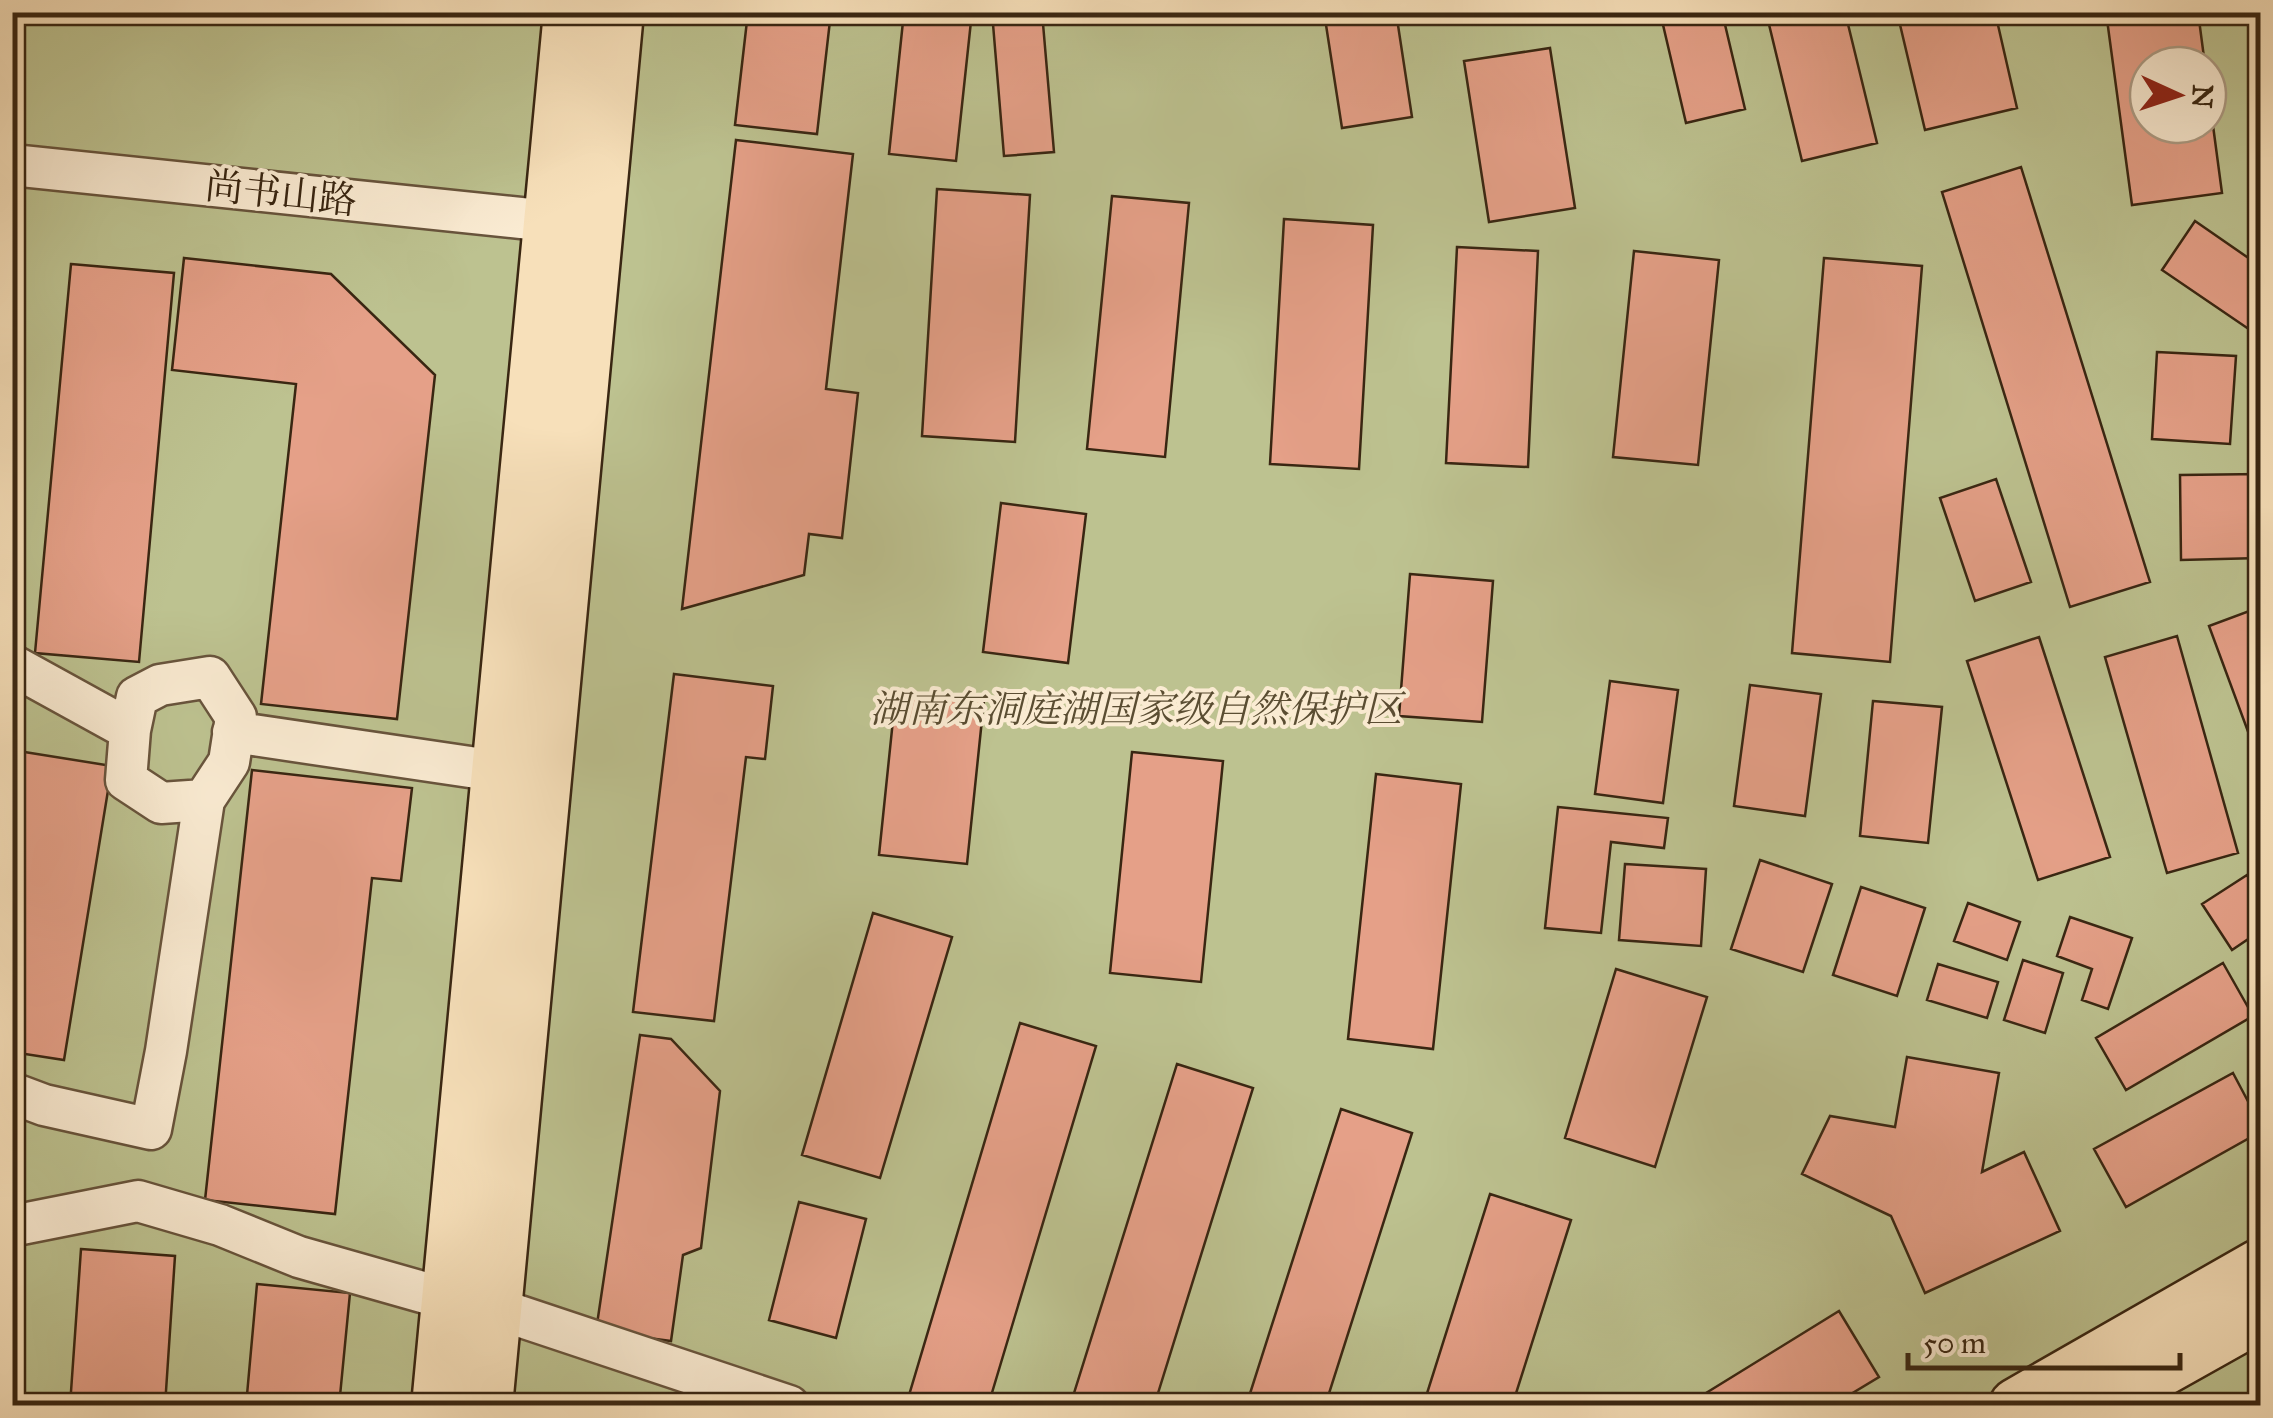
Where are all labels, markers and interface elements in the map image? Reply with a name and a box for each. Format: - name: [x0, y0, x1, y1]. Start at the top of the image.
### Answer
- north arrow: [2128, 45, 2228, 145]
- text: N: [2184, 84, 2221, 109]
- street label: 尚书山路: [203, 162, 359, 224]
- park label: 湖南东洞庭湖国家级自然保护区: [870, 686, 1407, 732]
- scale bar: [1908, 1308, 2180, 1370]
- text: 50 m: [1923, 1325, 1986, 1361]

